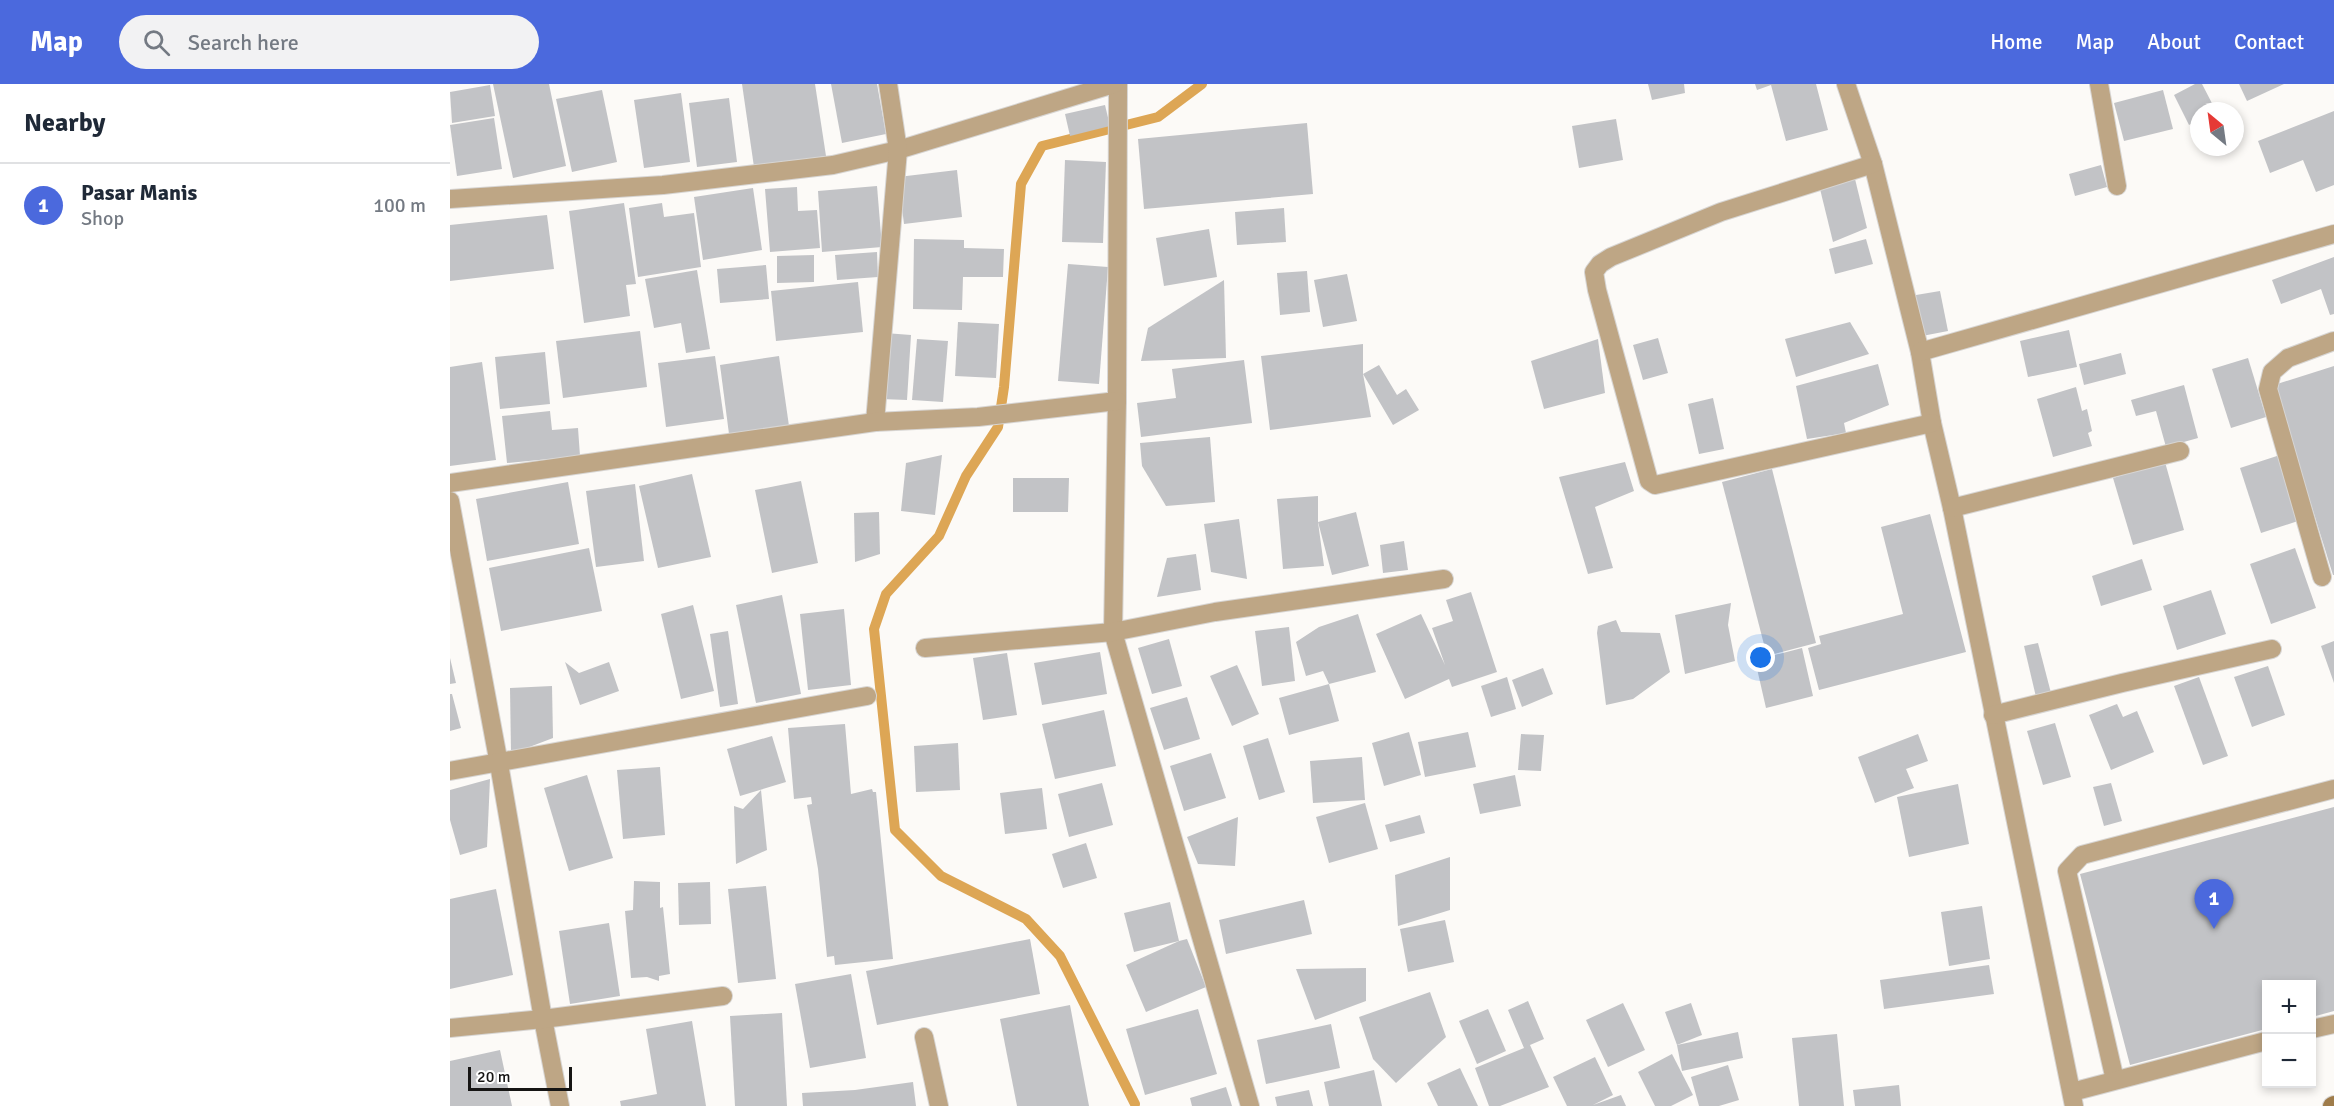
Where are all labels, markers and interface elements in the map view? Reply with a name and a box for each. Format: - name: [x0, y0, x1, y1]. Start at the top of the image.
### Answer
- search box: [119, 15, 539, 69]
- text: Map: [30, 25, 83, 59]
- icon: search: [140, 26, 173, 59]
- text: Search here: [188, 29, 299, 56]
- text: Home: [1990, 29, 2043, 55]
- text: Map: [2076, 29, 2114, 55]
- text: About: [2147, 29, 2201, 55]
- text: Contact: [2234, 29, 2304, 55]
- north arrow: [2190, 102, 2244, 156]
- text: Nearby: [24, 107, 105, 139]
- text: Pasar Manis: [81, 179, 197, 206]
- text: 1: [38, 193, 49, 218]
- text: 100 m: [373, 193, 426, 218]
- text: Shop: [81, 206, 124, 231]
- your location: [1746, 643, 1775, 672]
- pin: 1: [2194, 880, 2234, 929]
- map controls: [2262, 980, 2316, 1088]
- button: +: [2262, 980, 2316, 1034]
- button: −: [2262, 1034, 2316, 1088]
- scale bar: [468, 1064, 572, 1092]
- text: 20 m: [477, 1067, 511, 1087]

